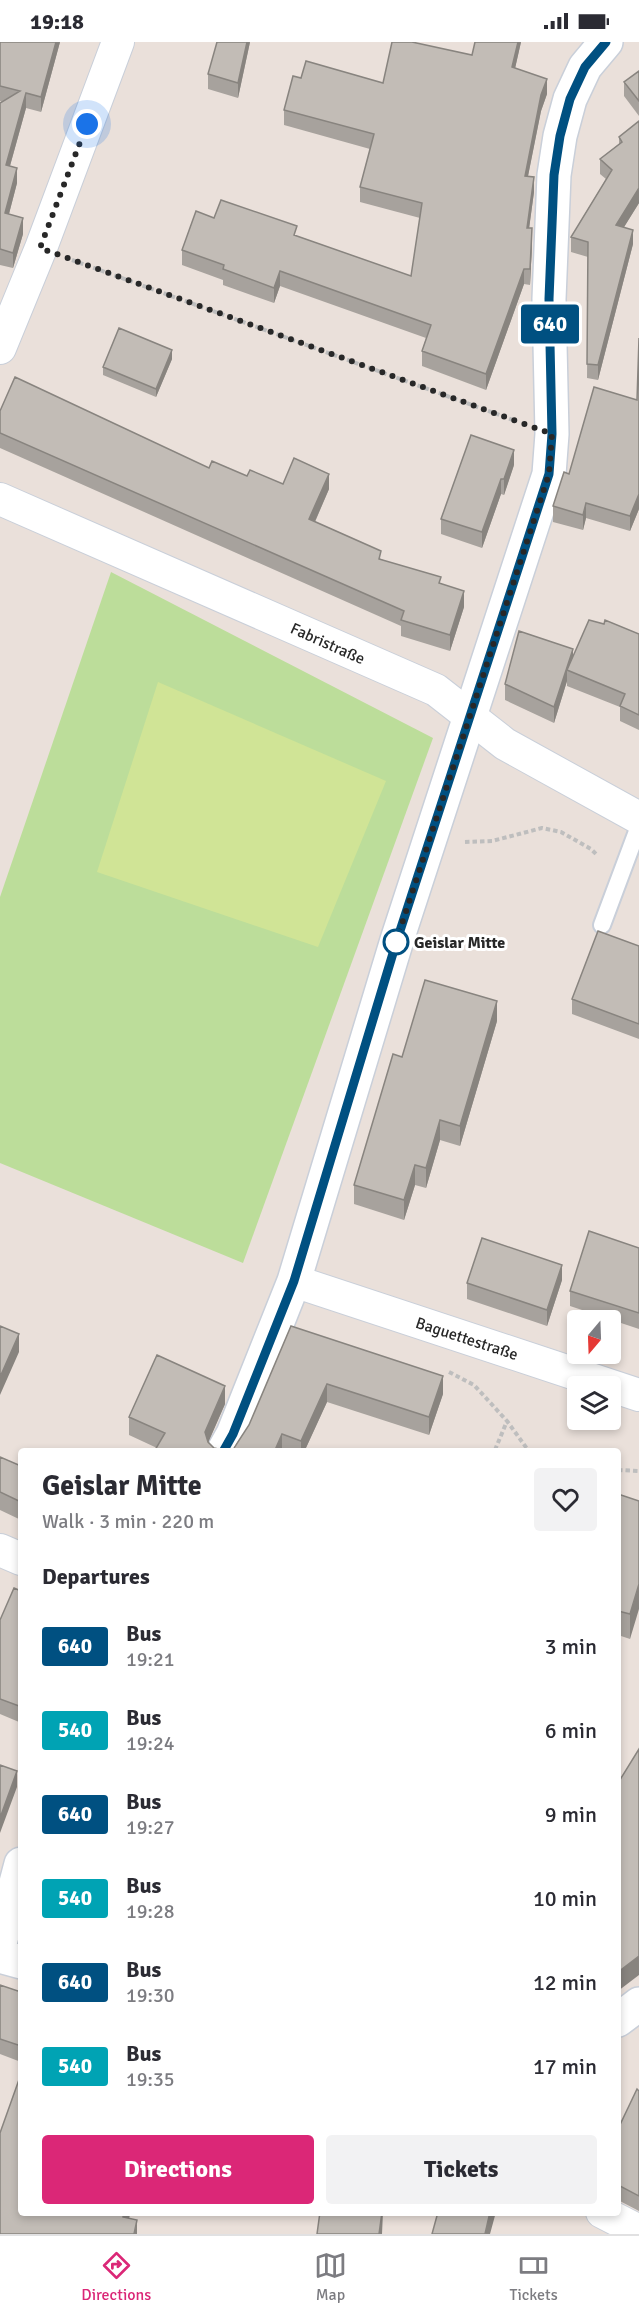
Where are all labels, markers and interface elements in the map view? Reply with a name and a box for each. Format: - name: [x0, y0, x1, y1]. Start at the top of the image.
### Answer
- text: 19:18: [30, 8, 84, 35]
- your location: [72, 109, 102, 139]
- line badge: 640: [516, 304, 584, 344]
- text: 640: [533, 311, 567, 337]
- street label: Fabristraße: [287, 619, 368, 669]
- marker: Geislar Mitte: [383, 929, 409, 955]
- place label: Geislar Mitte: [414, 933, 505, 953]
- north arrow: [567, 1310, 621, 1364]
- map controls: [567, 1310, 621, 1430]
- street label: Baguettestraße: [413, 1313, 520, 1365]
- button: layers: [567, 1376, 621, 1430]
- button: heart: [534, 1468, 597, 1531]
- text: Geislar Mitte: [42, 1469, 202, 1503]
- text: Walk · 3 min · 220 m: [42, 1509, 214, 1534]
- text: Departures: [42, 1563, 150, 1590]
- text: Bus: [126, 1620, 161, 1647]
- text: 640: [58, 1633, 92, 1659]
- text: 3 min: [545, 1633, 597, 1660]
- text: 19:21: [126, 1647, 175, 1672]
- text: Bus: [126, 1704, 161, 1731]
- text: 540: [58, 1717, 92, 1743]
- text: 6 min: [545, 1717, 597, 1744]
- text: 19:24: [126, 1731, 175, 1756]
- text: Bus: [126, 1788, 161, 1815]
- text: 640: [58, 1801, 92, 1827]
- text: 9 min: [545, 1801, 597, 1828]
- text: 19:27: [126, 1815, 175, 1840]
- text: Bus: [126, 1872, 161, 1899]
- text: 540: [58, 1885, 92, 1911]
- text: 10 min: [533, 1885, 597, 1912]
- text: 19:28: [126, 1899, 175, 1924]
- text: Bus: [126, 1956, 161, 1983]
- text: 640: [58, 1969, 92, 1995]
- text: 12 min: [533, 1969, 597, 1996]
- text: 19:30: [126, 1983, 175, 2008]
- text: Bus: [126, 2040, 161, 2067]
- text: 540: [58, 2053, 92, 2079]
- text: 17 min: [533, 2053, 597, 2080]
- text: 19:35: [126, 2067, 175, 2092]
- button: Directions: [42, 2135, 314, 2204]
- button: Tickets: [326, 2135, 597, 2204]
- tab: Directions: [81, 2249, 151, 2305]
- tab: Map: [314, 2249, 347, 2305]
- tab: Tickets: [510, 2249, 558, 2305]

